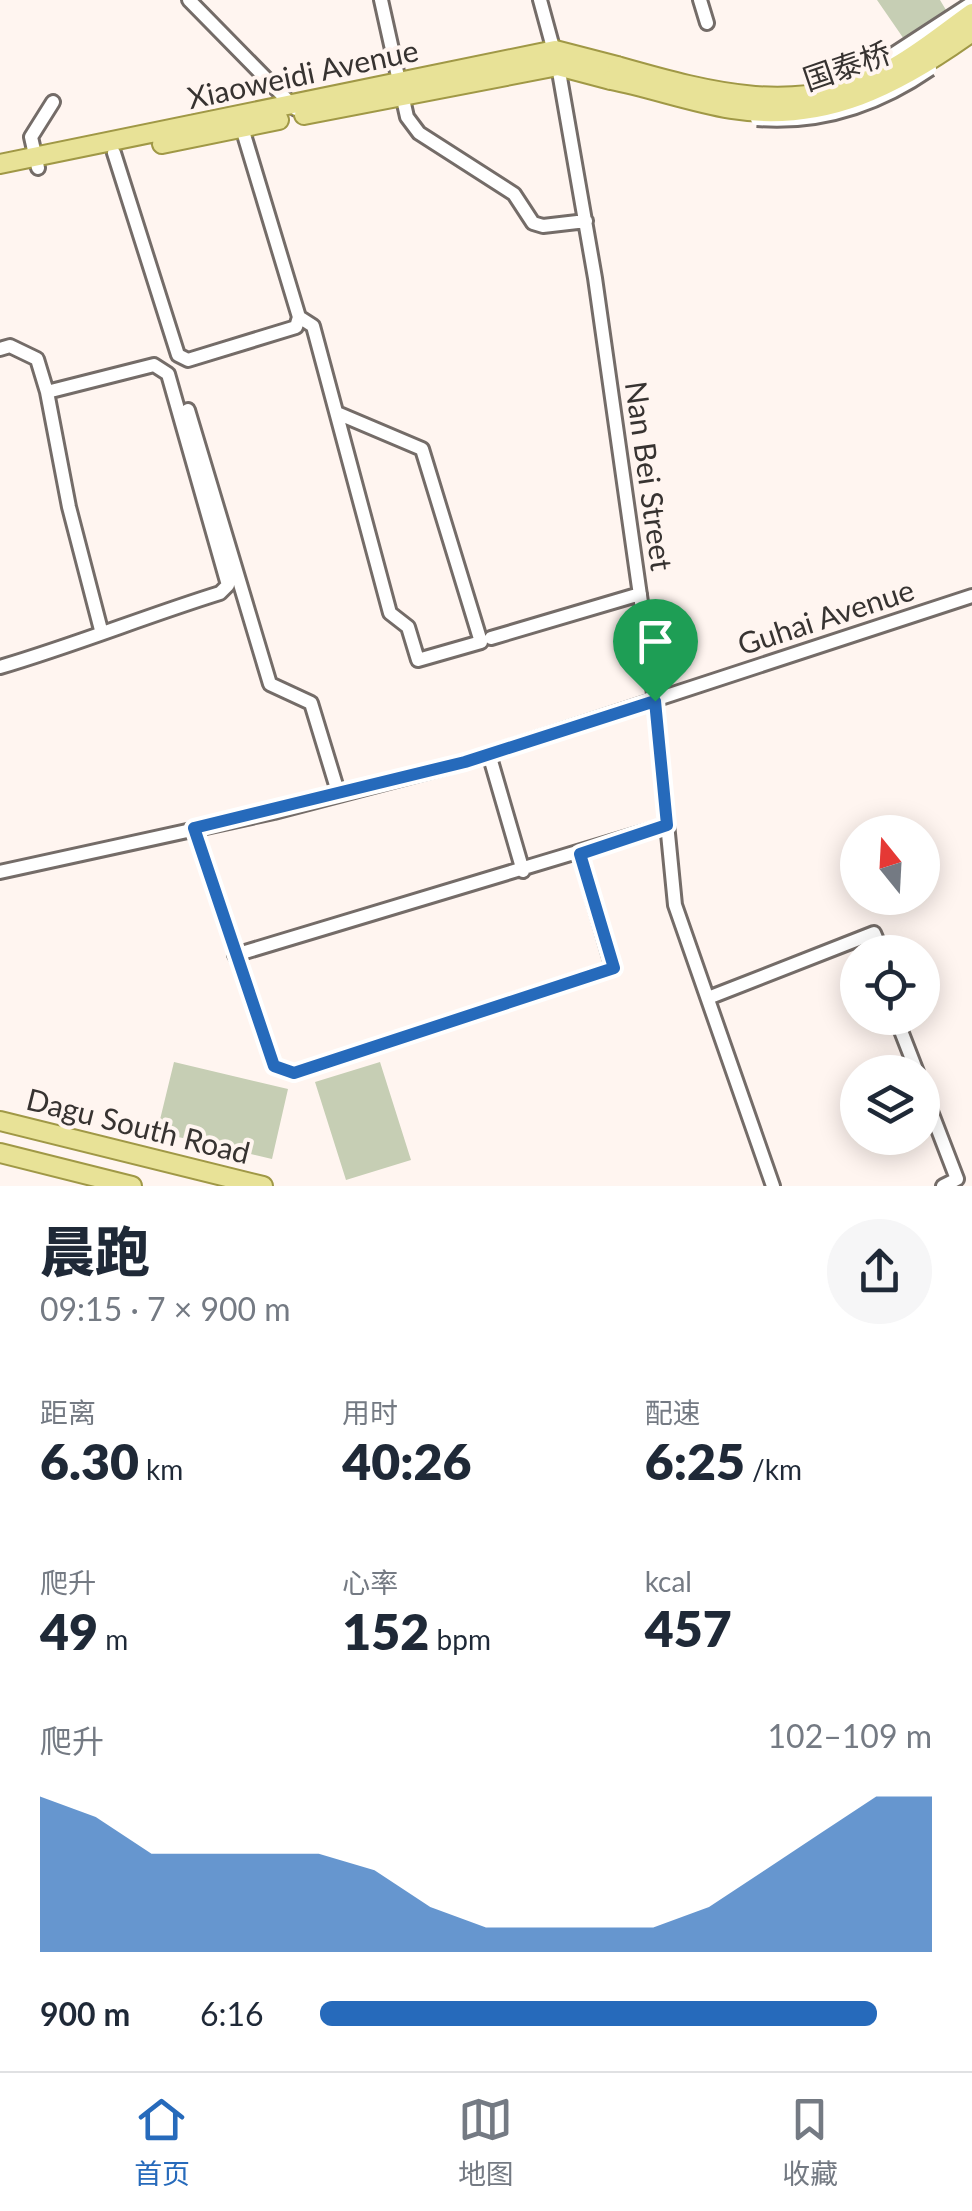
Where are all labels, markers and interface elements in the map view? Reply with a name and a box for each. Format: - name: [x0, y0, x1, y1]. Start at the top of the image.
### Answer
- street label: Xiaoweidi Avenue: [184, 31, 421, 115]
- street label: 国泰桥: [798, 33, 895, 97]
- street label: Nan Bei Street: [619, 379, 681, 573]
- street label: Guhai Avenue: [733, 571, 918, 662]
- pin: [613, 599, 698, 702]
- icon: arrive: [628, 614, 683, 669]
- north arrow: [840, 815, 940, 915]
- map controls: [840, 815, 940, 1155]
- button: locate: [840, 935, 940, 1035]
- button: layers: [840, 1055, 940, 1155]
- street label: Dagu South Road: [23, 1080, 254, 1170]
- text: 晨跑: [40, 1218, 150, 1284]
- button: share: [827, 1219, 932, 1324]
- text: 09:15 · 7 × 900 m: [40, 1289, 291, 1328]
- text: 距离: [40, 1395, 96, 1429]
- text: 用时: [342, 1395, 398, 1429]
- text: 配速: [645, 1395, 701, 1429]
- text: 6.30: [40, 1431, 139, 1491]
- text: 40:26: [342, 1431, 472, 1491]
- text: 6:25: [645, 1431, 745, 1491]
- text: km: [139, 1452, 183, 1486]
- text: /km: [745, 1452, 802, 1486]
- text: kcal: [645, 1564, 692, 1598]
- text: 爬升: [40, 1565, 96, 1599]
- text: 心率: [342, 1565, 398, 1599]
- text: 457: [645, 1598, 732, 1658]
- text: 49: [40, 1601, 98, 1661]
- text: 152: [342, 1601, 429, 1661]
- text: m: [98, 1622, 128, 1656]
- text: bpm: [429, 1622, 491, 1656]
- text: 102–109 m: [768, 1716, 932, 1755]
- text: 爬升: [40, 1721, 104, 1760]
- text: 900 m: [40, 1994, 130, 2033]
- text: 6:16: [200, 1994, 264, 2033]
- tab: 首页: [134, 2092, 190, 2192]
- tab: 地图: [458, 2092, 514, 2192]
- tab: 收藏: [782, 2092, 838, 2192]

